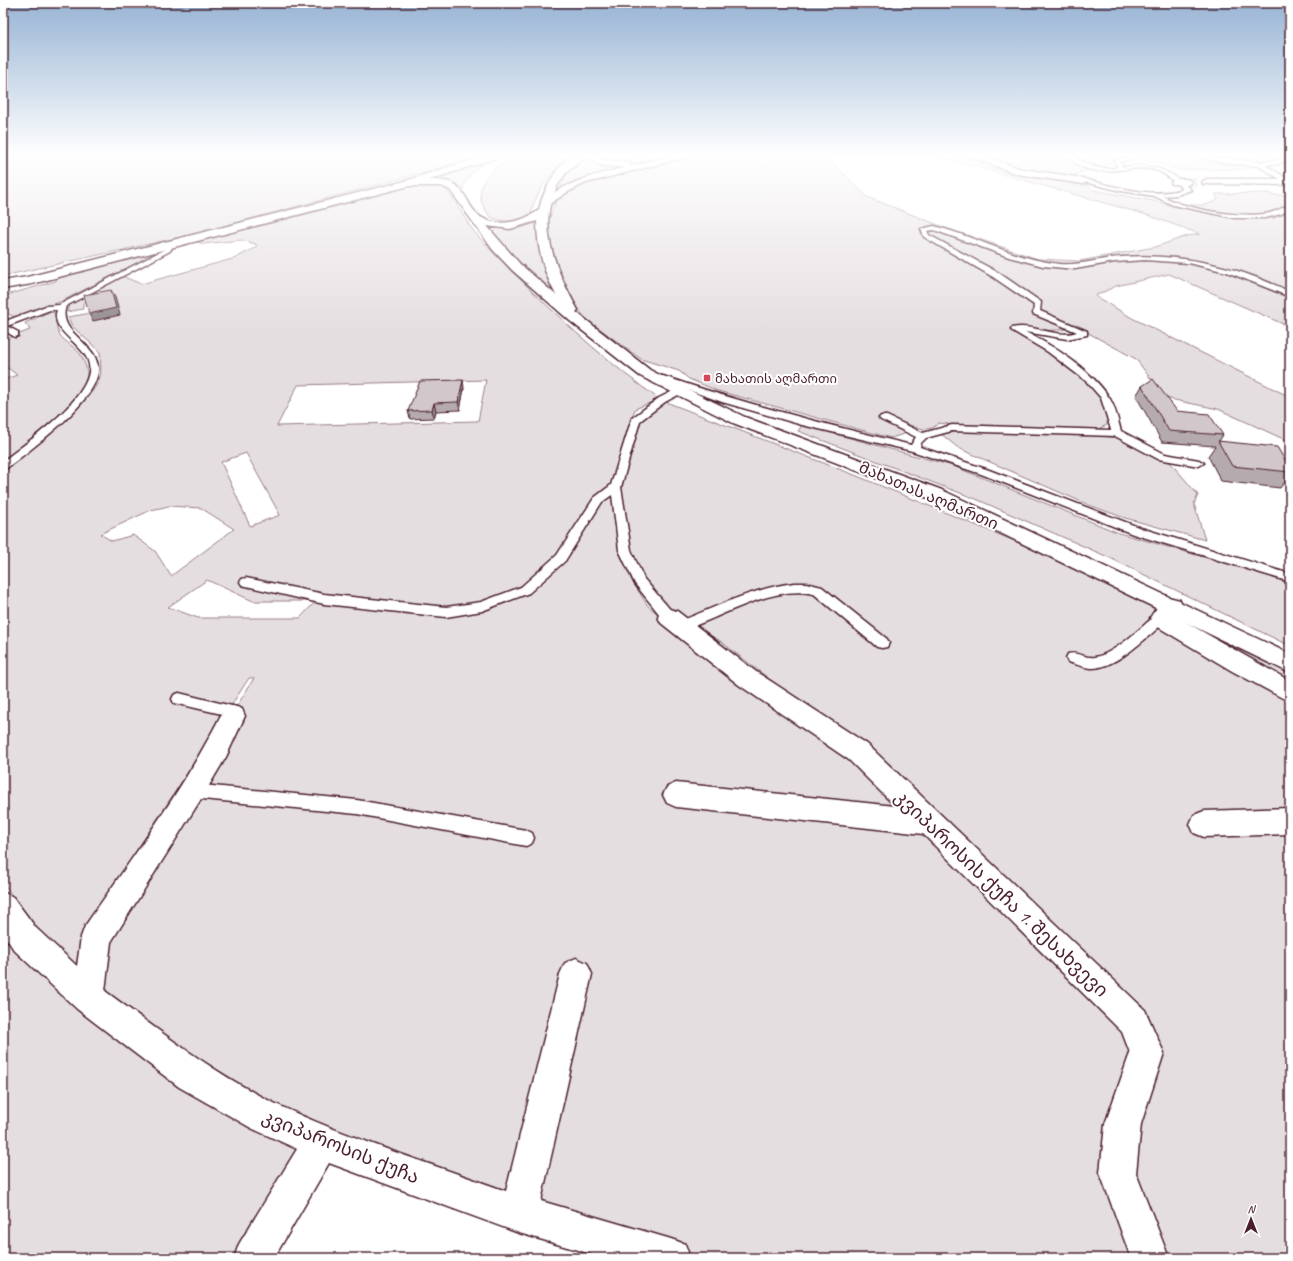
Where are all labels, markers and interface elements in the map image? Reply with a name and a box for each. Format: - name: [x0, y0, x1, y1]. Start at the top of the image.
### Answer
- place label: მახათის აღმართი: [715, 371, 837, 387]
- marker: მახათის აღმართი: [702, 373, 712, 383]
- street label: მახათას აღმართი: [856, 457, 1001, 534]
- street label: კვიპაროსის ქუჩა 1. შესახვევი: [889, 785, 1113, 1002]
- street label: კვიპაროსის ქუჩა: [259, 1104, 423, 1189]
- north arrow: [1231, 1199, 1271, 1239]
- text: N: [1248, 1202, 1257, 1216]

